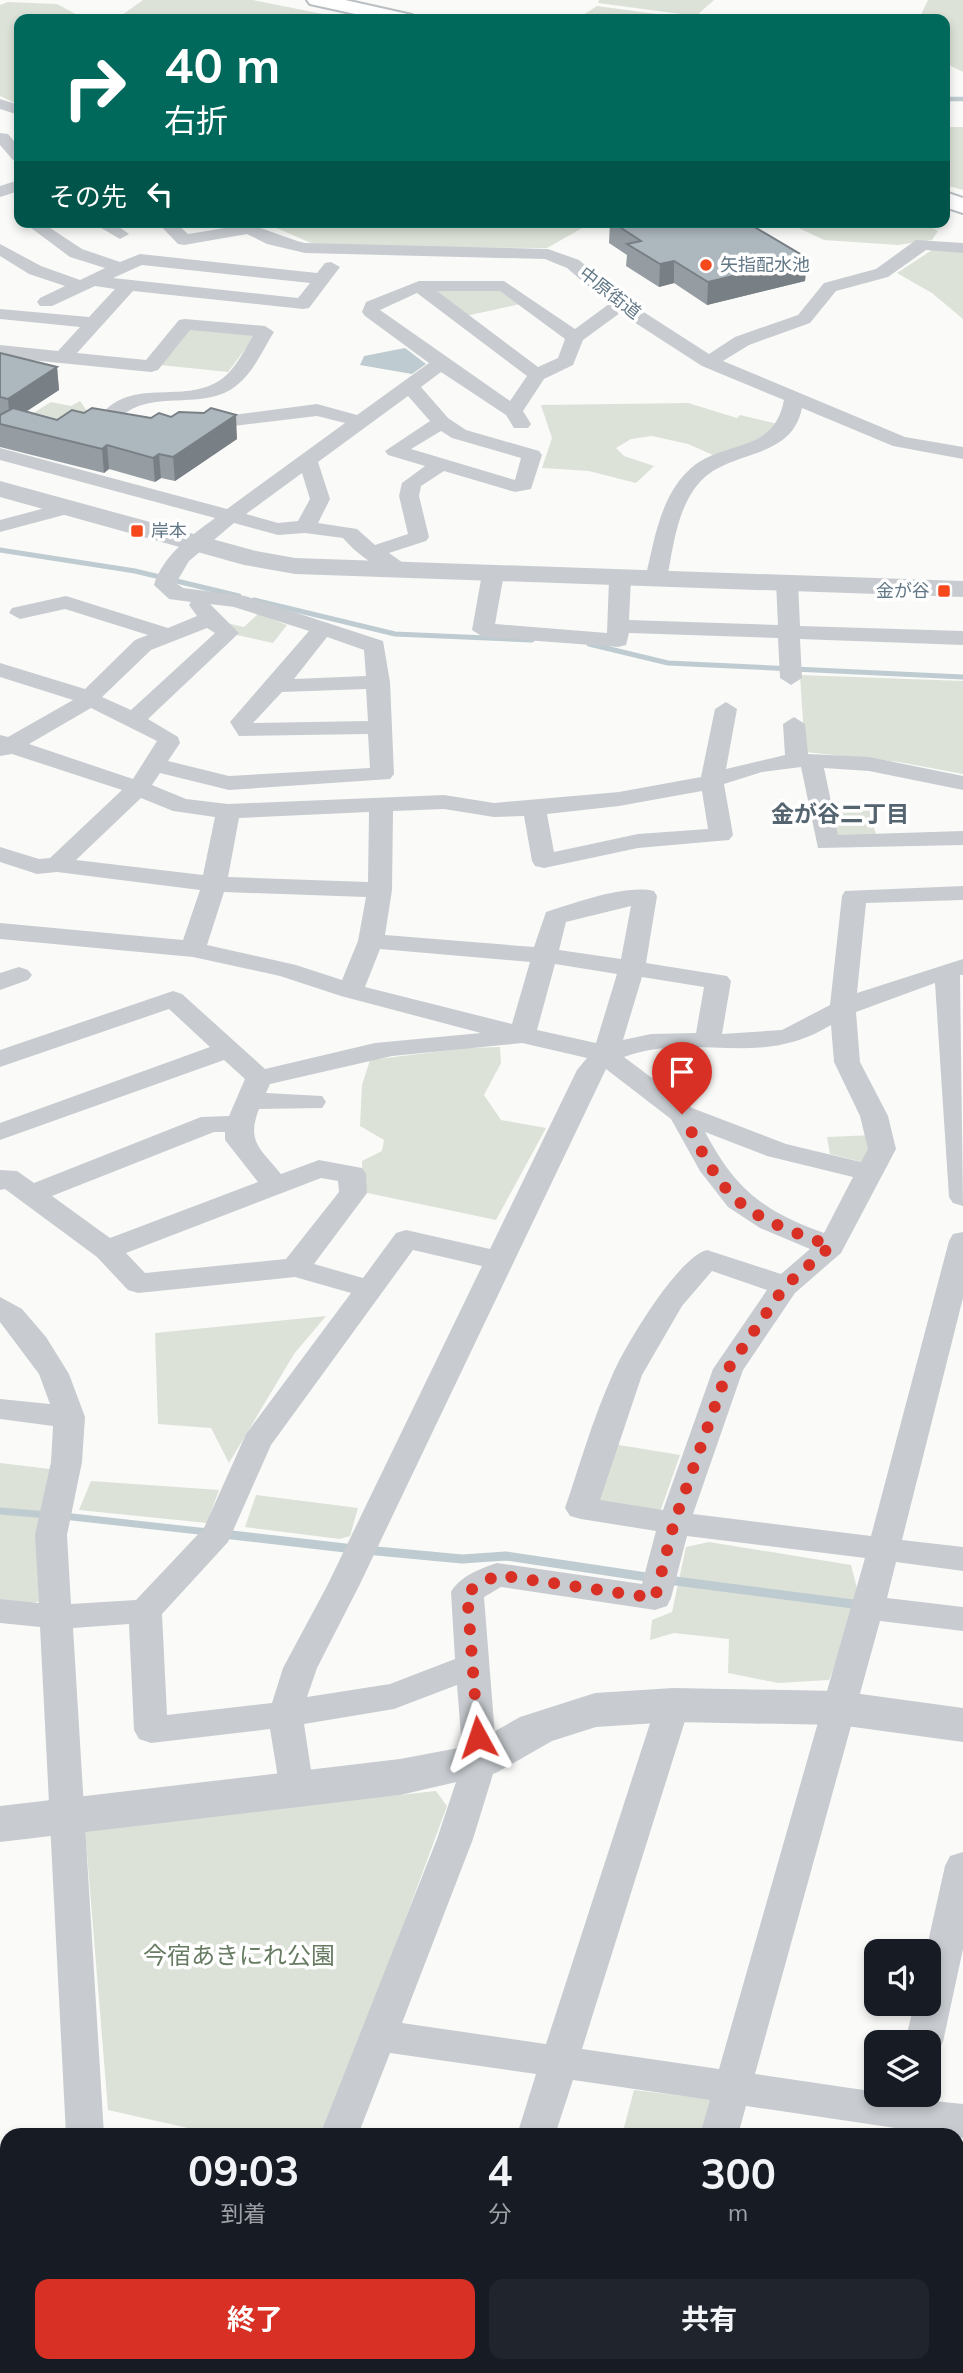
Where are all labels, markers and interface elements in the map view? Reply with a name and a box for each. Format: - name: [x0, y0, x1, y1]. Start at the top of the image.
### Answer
- text: 40 m: [164, 34, 280, 95]
- icon: right: [49, 42, 140, 133]
- text: 右折: [164, 100, 228, 140]
- icon: left: [141, 175, 179, 213]
- text: その先: [49, 180, 127, 213]
- place label: 矢指配水池: [720, 253, 810, 276]
- marker: 矢指配水池: [698, 257, 714, 273]
- street label: 中原街道: [575, 261, 646, 324]
- place label: 岸本: [151, 519, 187, 542]
- marker: 岸本: [129, 523, 145, 539]
- place label: 金が谷: [876, 579, 930, 602]
- marker: 金が谷: [936, 583, 952, 599]
- district label: 金が谷二丁目: [771, 799, 909, 828]
- pin: [652, 1042, 712, 1114]
- icon: arrive: [663, 1053, 701, 1091]
- position arrow: [441, 1700, 515, 1774]
- map controls: [864, 1939, 941, 2107]
- button: sound: [864, 1939, 941, 2016]
- park label: 今宿あきにれ公園: [143, 1940, 335, 1970]
- button: layers: [864, 2030, 941, 2107]
- text: 09:03: [188, 2144, 299, 2197]
- text: 4: [487, 2144, 512, 2197]
- text: 300: [700, 2147, 776, 2200]
- text: m: [728, 2198, 748, 2227]
- text: 到着: [221, 2199, 267, 2228]
- text: 分: [488, 2199, 511, 2228]
- button: 終了: [35, 2279, 475, 2359]
- button: 共有: [489, 2279, 929, 2359]

